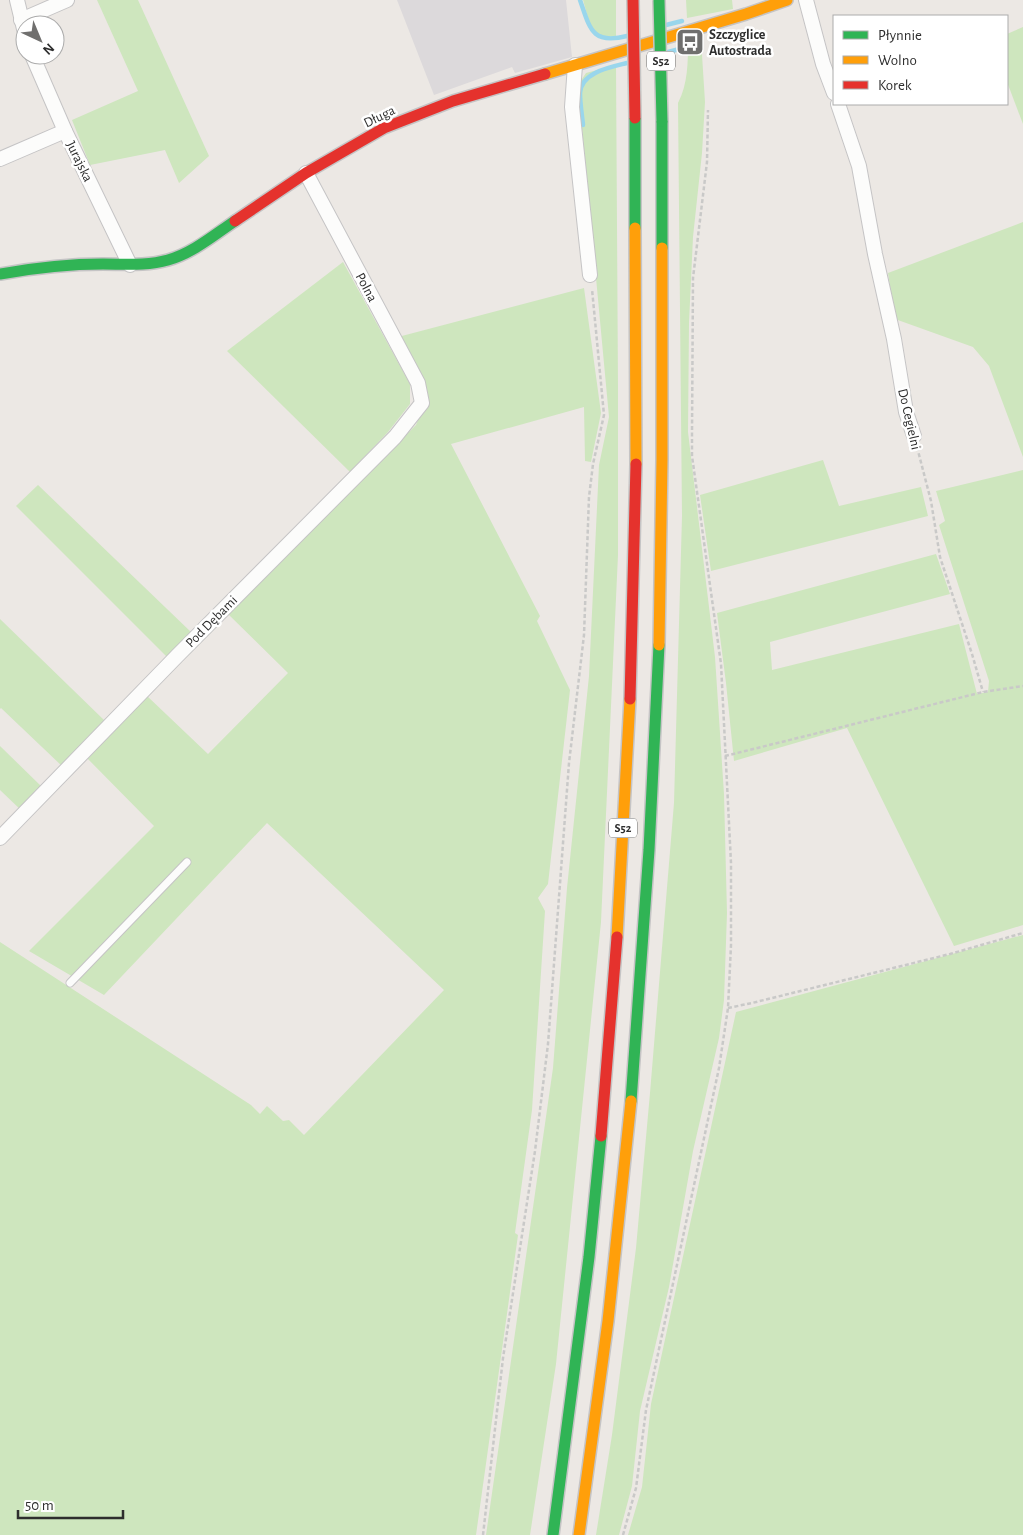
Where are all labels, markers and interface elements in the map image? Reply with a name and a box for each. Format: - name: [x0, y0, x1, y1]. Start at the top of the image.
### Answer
- north arrow: [15, 15, 65, 65]
- legend: [833, 15, 1008, 105]
- bus stop icon: Szczyglice Autostrada: [675, 27, 705, 57]
- place label: Szczyglice Autostrada: [709, 28, 772, 58]
- text: Płynnie: [878, 28, 922, 43]
- text: N: [40, 40, 57, 57]
- road number: S52: [647, 51, 675, 70]
- text: Wolno: [878, 53, 917, 68]
- text: Korek: [878, 78, 912, 93]
- street label: Długa: [362, 103, 398, 130]
- street label: Jurajska: [63, 139, 95, 185]
- street label: Polna: [353, 271, 380, 305]
- street label: Do Cegielni: [895, 387, 923, 451]
- street label: Pod Dębami: [183, 593, 240, 650]
- road number: S52: [609, 818, 637, 838]
- scale bar: [18, 1488, 122, 1520]
- text: 50 m: [25, 1498, 54, 1513]

